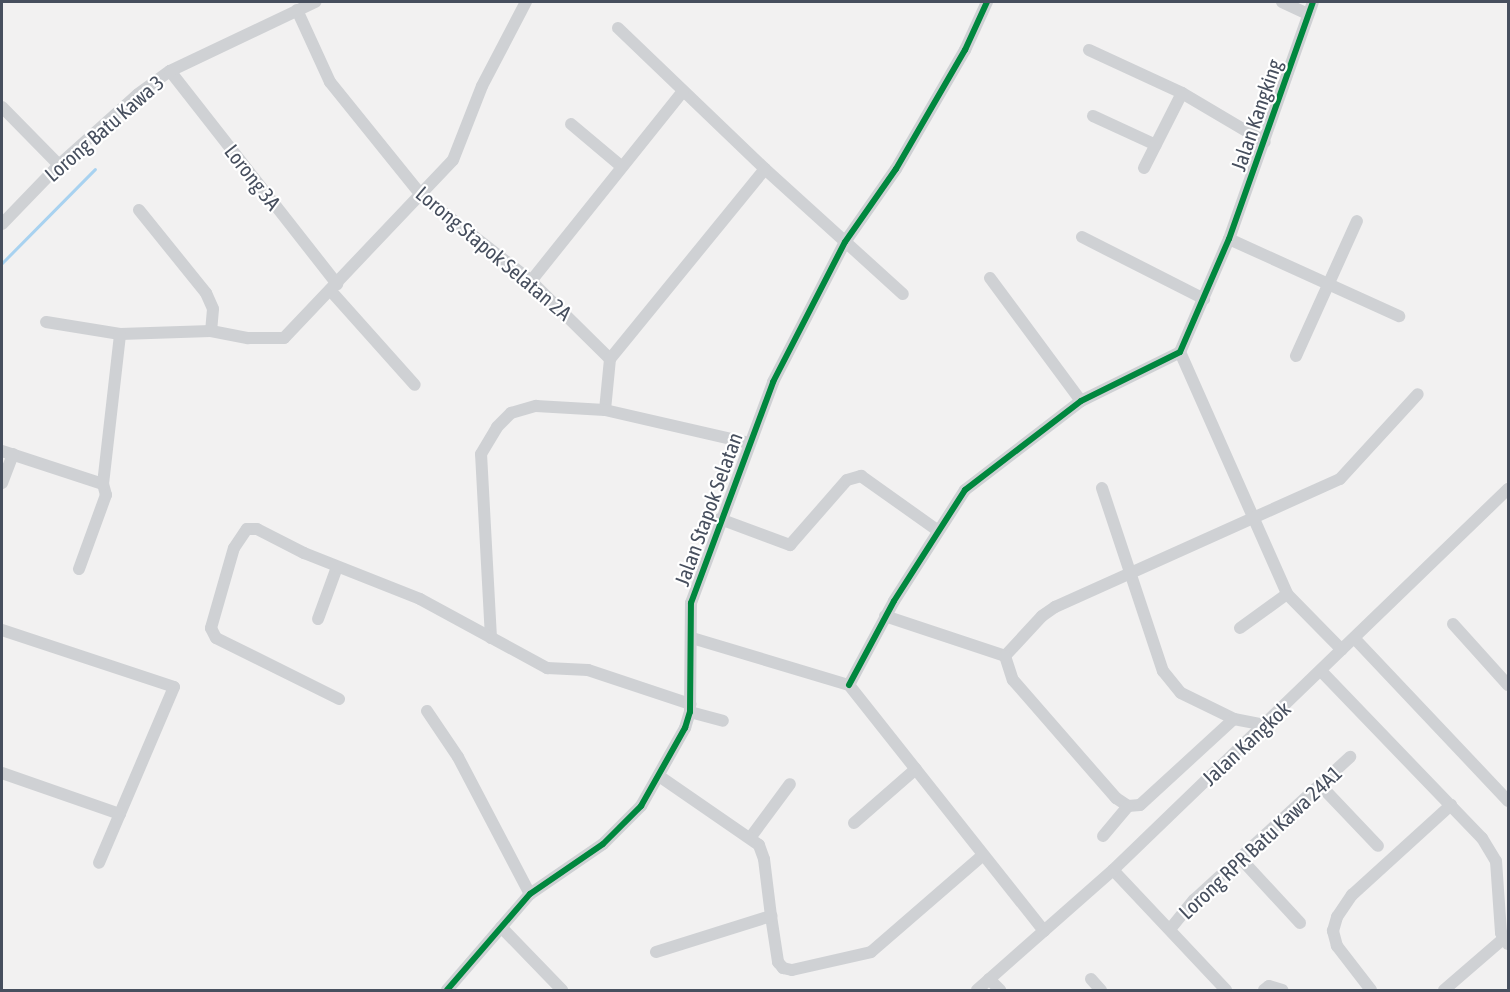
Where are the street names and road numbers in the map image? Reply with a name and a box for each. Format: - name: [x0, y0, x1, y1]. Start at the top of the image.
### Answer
- street label: Jalan Kangking: [1225, 56, 1287, 174]
- street label: Lorong Batu Kawa 3: [39, 69, 169, 187]
- street label: Lorong 3A: [220, 139, 286, 215]
- street label: Lorong Stapok Selatan 2A: [411, 181, 577, 325]
- street label: Jalan Stapok Selatan: [669, 429, 747, 589]
- street label: Jalan Kangkok: [1197, 696, 1295, 790]
- street label: Lorong RPR Batu Kawa 24A1: [1173, 760, 1347, 924]

